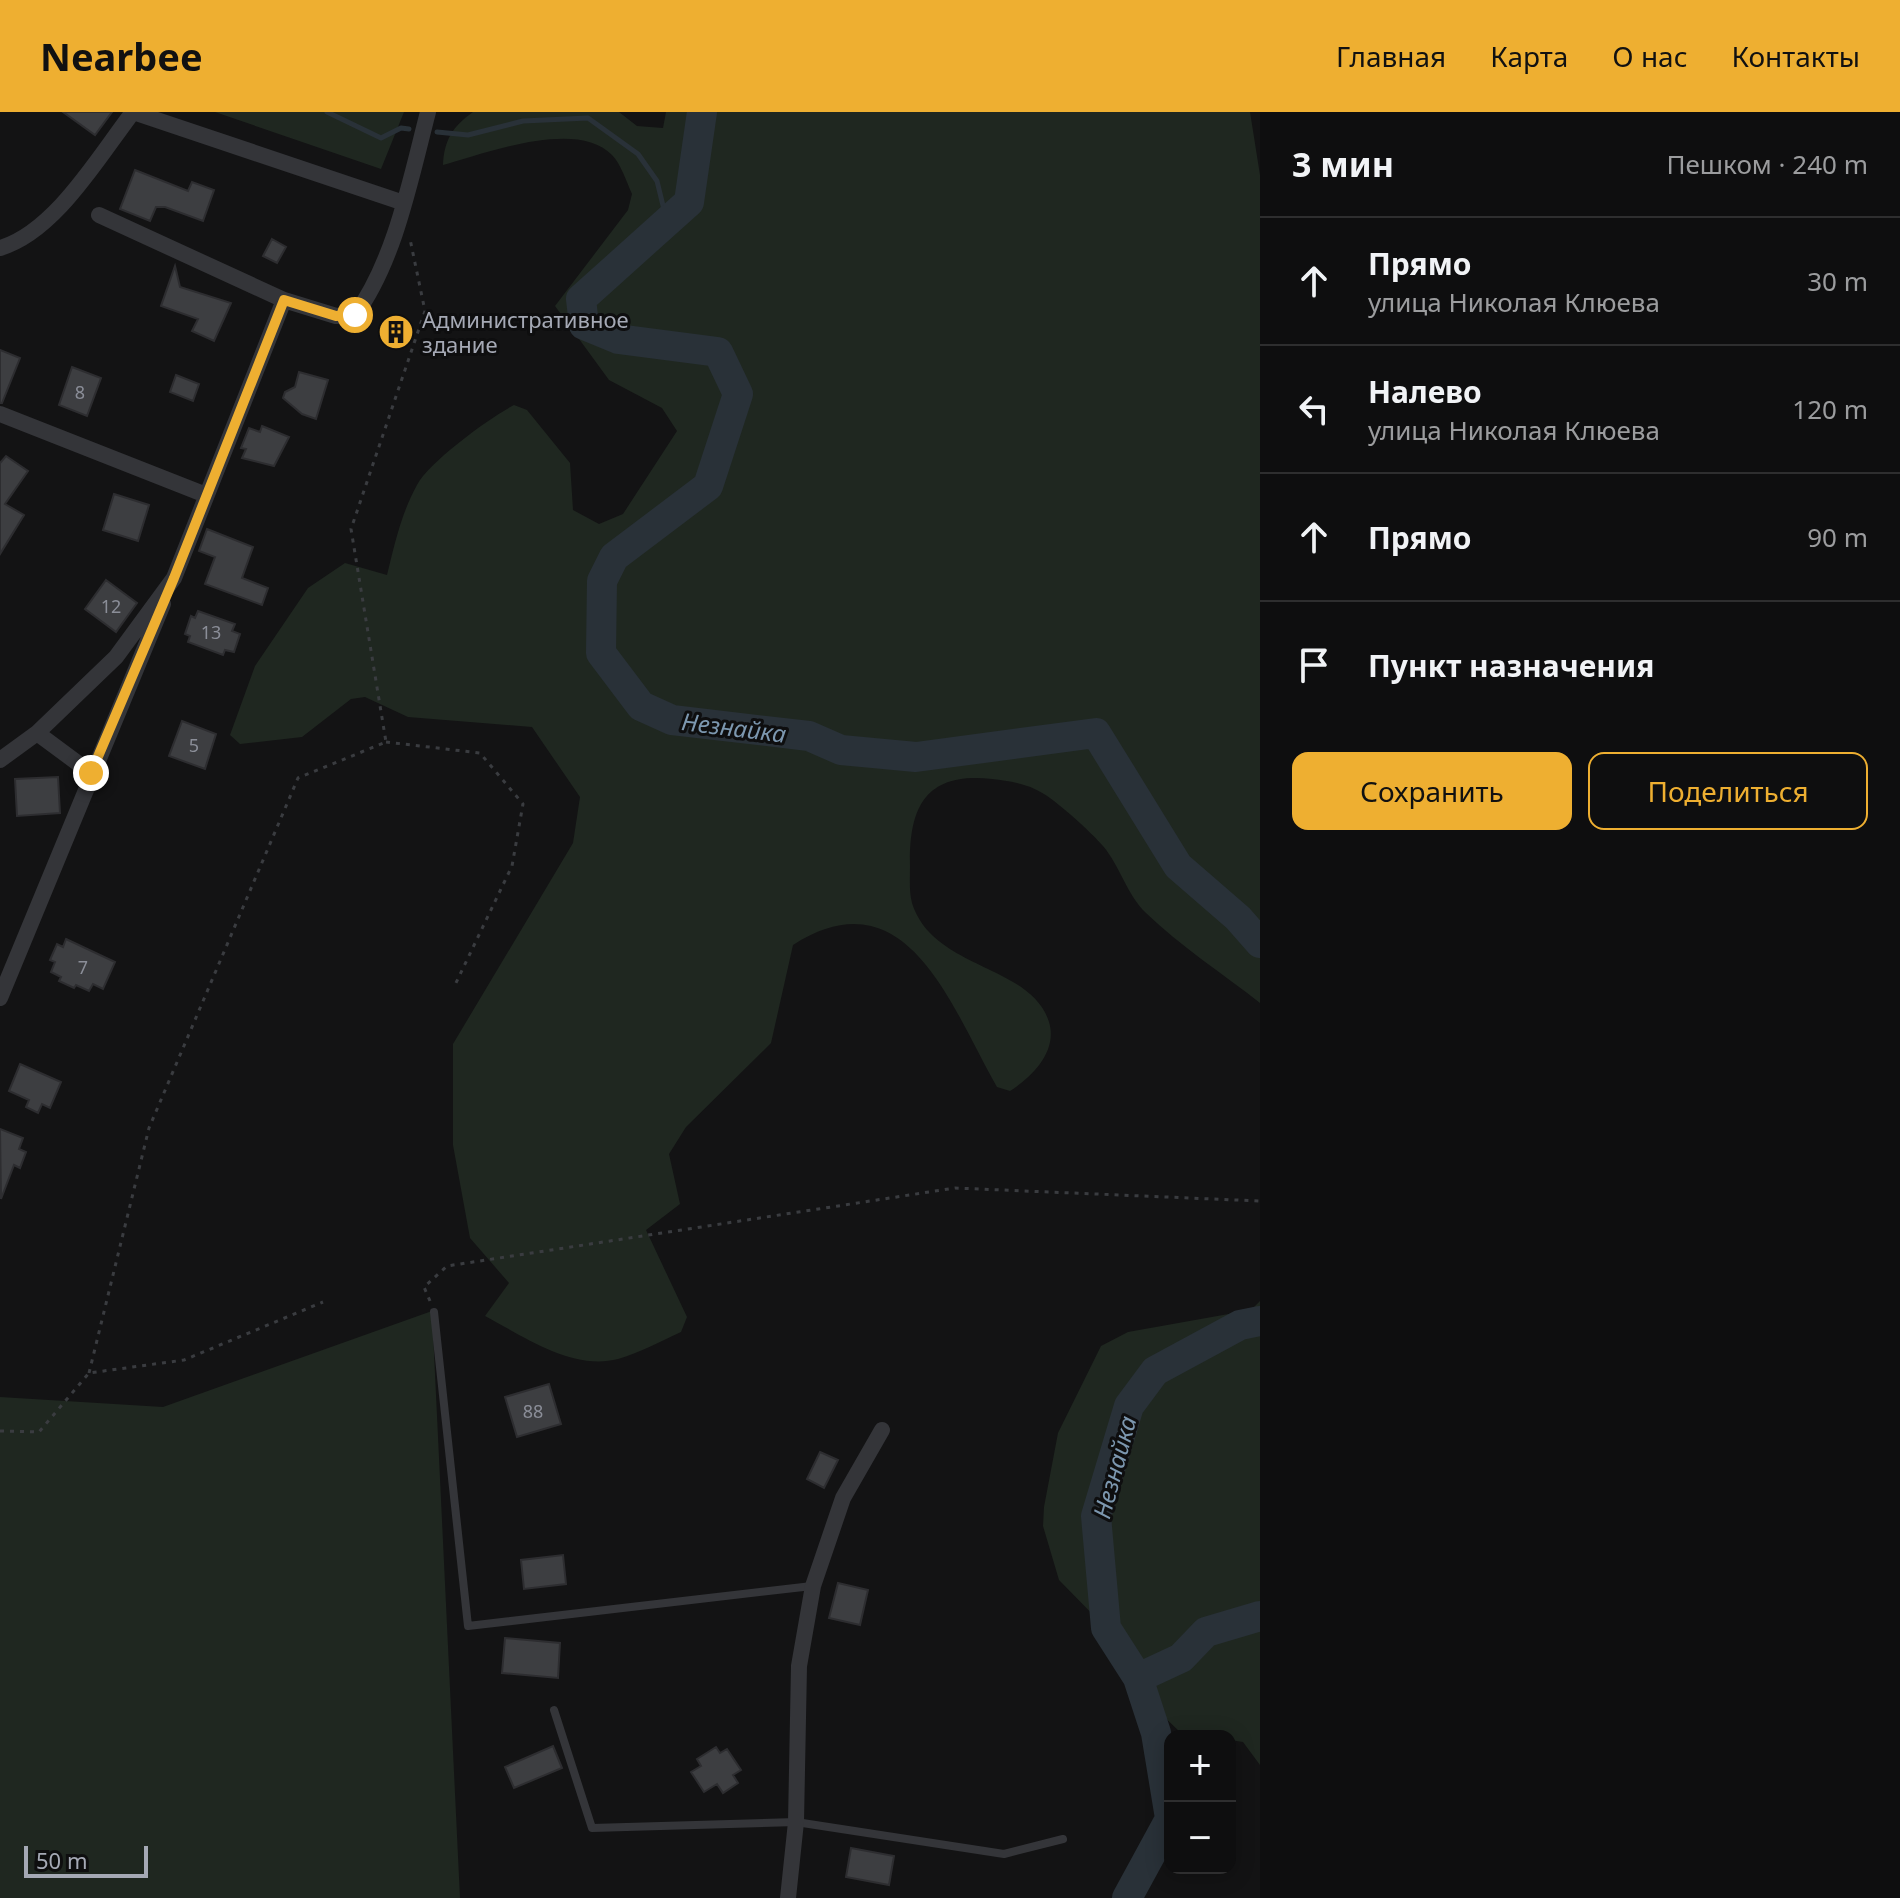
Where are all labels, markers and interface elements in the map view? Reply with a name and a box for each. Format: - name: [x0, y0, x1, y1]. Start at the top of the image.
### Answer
- text: Nearbee: [40, 30, 203, 82]
- text: Главная: [1336, 37, 1446, 75]
- text: Карта: [1490, 37, 1568, 75]
- text: О нас: [1612, 37, 1688, 75]
- text: Контакты: [1732, 37, 1860, 75]
- text: 3 мин: [1292, 141, 1394, 187]
- text: Пешком · 240 m: [1666, 146, 1868, 182]
- text: Прямо: [1368, 243, 1472, 284]
- icon: ahead: [1292, 259, 1336, 303]
- text: 30 m: [1807, 263, 1868, 299]
- text: улица Николая Клюева: [1368, 284, 1660, 320]
- route start: [337, 297, 373, 333]
- place label: Административное здание: [422, 304, 629, 359]
- building icon: Административное здание: [377, 313, 415, 351]
- text: Налево: [1368, 371, 1482, 412]
- house number: 8: [75, 380, 85, 404]
- icon: left: [1292, 387, 1336, 431]
- text: 120 m: [1792, 391, 1868, 427]
- text: улица Николая Клюева: [1368, 412, 1660, 448]
- icon: ahead: [1292, 515, 1336, 559]
- text: Прямо: [1368, 517, 1472, 558]
- text: 90 m: [1807, 519, 1868, 555]
- house number: 12: [101, 594, 121, 618]
- house number: 13: [201, 620, 221, 644]
- icon: arrive: [1292, 643, 1336, 687]
- text: Пункт назначения: [1368, 645, 1654, 686]
- water label: Незнайка: [680, 704, 788, 750]
- house number: 5: [189, 733, 199, 757]
- button: Сохранить: [1292, 752, 1572, 830]
- button: Поделиться: [1588, 752, 1868, 830]
- route end: [73, 755, 109, 791]
- house number: 7: [78, 955, 88, 979]
- house number: 88: [523, 1399, 543, 1423]
- water label: Незнайка: [1084, 1412, 1144, 1522]
- map controls: [1164, 1730, 1236, 1874]
- button: +: [1164, 1730, 1236, 1802]
- button: −: [1164, 1802, 1236, 1874]
- scale bar: [24, 1842, 148, 1878]
- text: 50 m: [36, 1845, 87, 1875]

